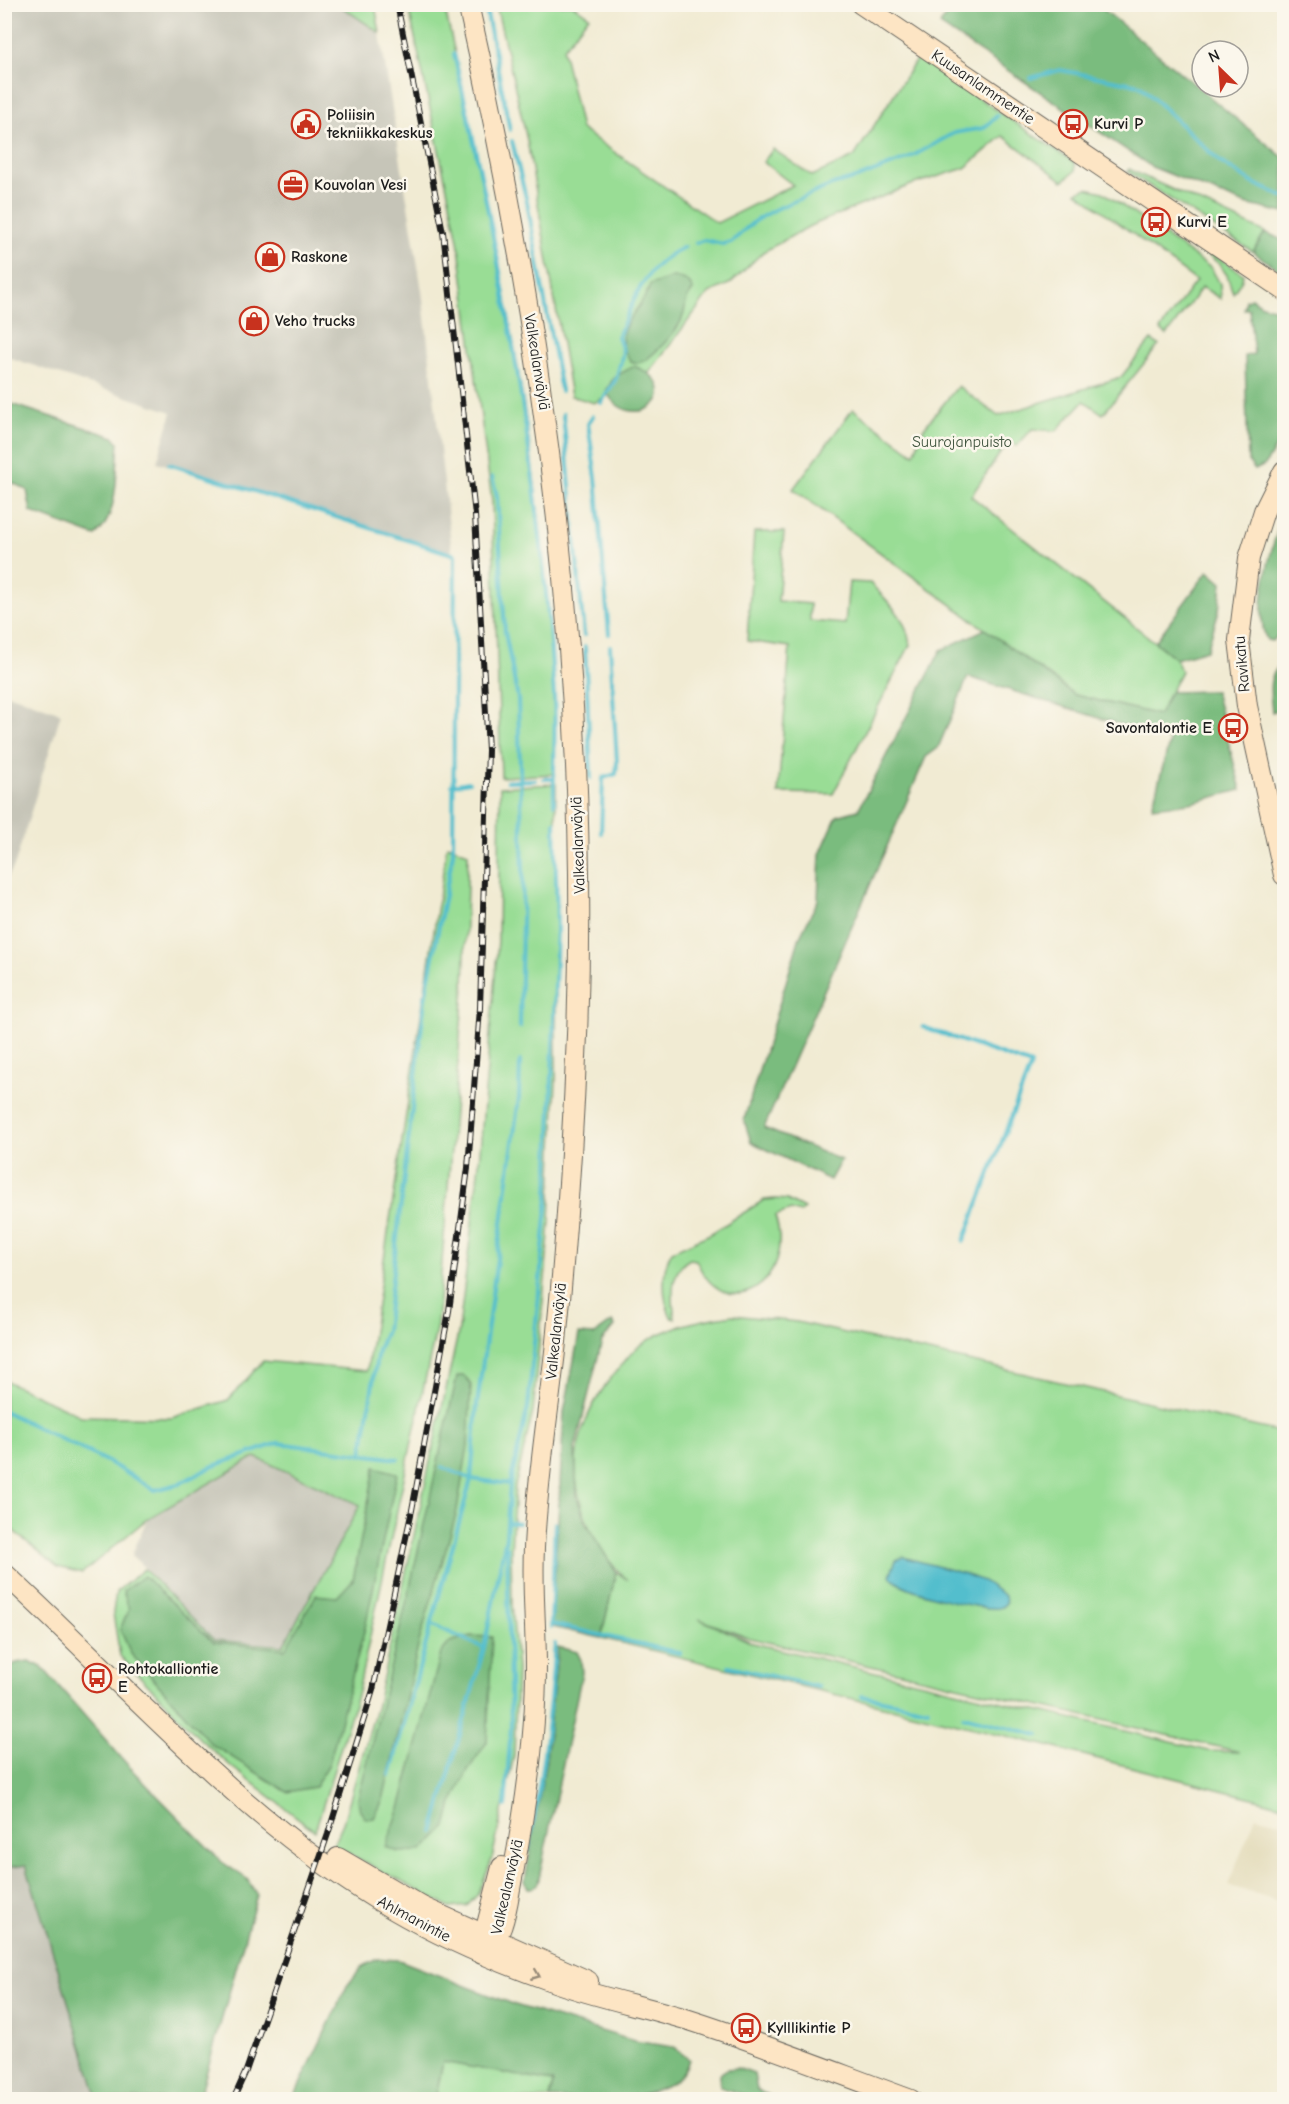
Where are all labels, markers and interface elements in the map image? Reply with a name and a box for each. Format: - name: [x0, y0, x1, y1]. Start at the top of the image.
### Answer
- north arrow: [1190, 39, 1250, 99]
- street label: Kuusanlammentie: [928, 46, 1038, 128]
- text: N: [1206, 46, 1223, 67]
- place label: Poliisin tekniikkakeskus: [326, 106, 433, 142]
- public building icon: Poliisin tekniikkakeskus: [290, 108, 322, 140]
- bus stop icon: Kurvi P: [1057, 108, 1089, 140]
- place label: Kurvi P: [1094, 115, 1143, 133]
- office icon: Kouvolan Vesi: [277, 169, 309, 201]
- place label: Kouvolan Vesi: [314, 176, 407, 194]
- bus stop icon: Kurvi E: [1140, 206, 1172, 238]
- place label: Kurvi E: [1177, 213, 1227, 231]
- shop icon: Raskone: [254, 241, 286, 273]
- place label: Raskone: [291, 248, 348, 266]
- shop icon: Veho trucks: [238, 305, 270, 337]
- place label: Veho trucks: [275, 312, 355, 330]
- street label: Valkealanväylä: [521, 313, 553, 411]
- park label: Suurojanpuisto: [912, 433, 1012, 451]
- street label: Ravikatu: [1231, 635, 1253, 693]
- bus stop icon: Savontalontie E: [1217, 712, 1249, 744]
- place label: Savontalontie E: [1106, 719, 1213, 737]
- street label: Valkealanväylä: [567, 796, 589, 894]
- street label: Valkealanväylä: [542, 1282, 570, 1380]
- place label: Rohtokalliontie E: [118, 1660, 218, 1696]
- bus stop icon: Rohtokalliontie E: [81, 1662, 113, 1694]
- street label: Valkealanväylä: [487, 1838, 527, 1936]
- street label: Ahlmanintie: [374, 1892, 454, 1946]
- one-way arrow: [530, 1968, 541, 1980]
- bus stop icon: Kylllikintie P: [730, 2012, 762, 2044]
- place label: Kylllikintie P: [767, 2019, 851, 2037]

